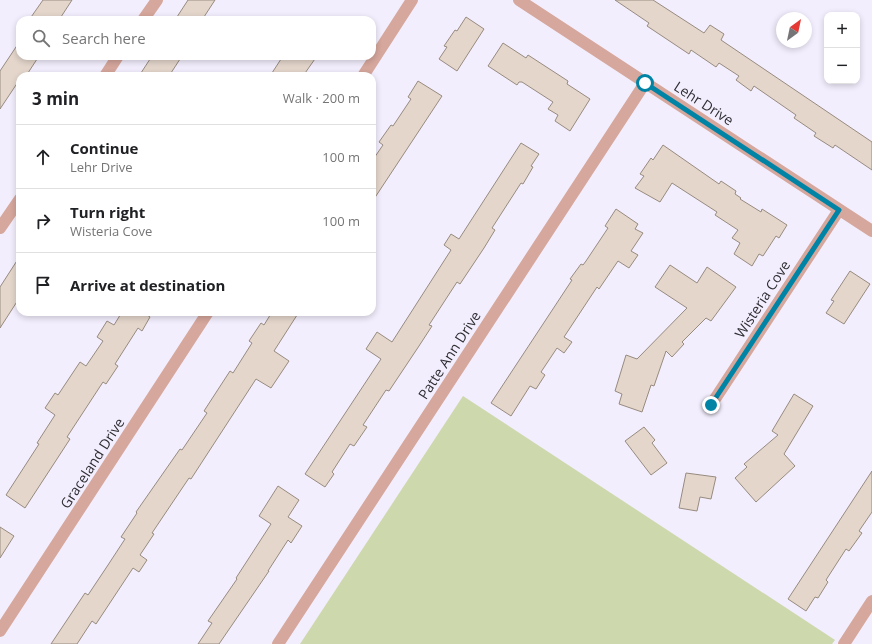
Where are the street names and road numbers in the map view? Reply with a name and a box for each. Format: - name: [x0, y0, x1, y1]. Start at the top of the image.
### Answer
- street label: Lehr Drive: [671, 77, 738, 129]
- street label: Wisteria Cove: [730, 256, 794, 341]
- street label: Patte Ann Drive: [413, 307, 485, 403]
- street label: Graceland Drive: [56, 414, 129, 512]

